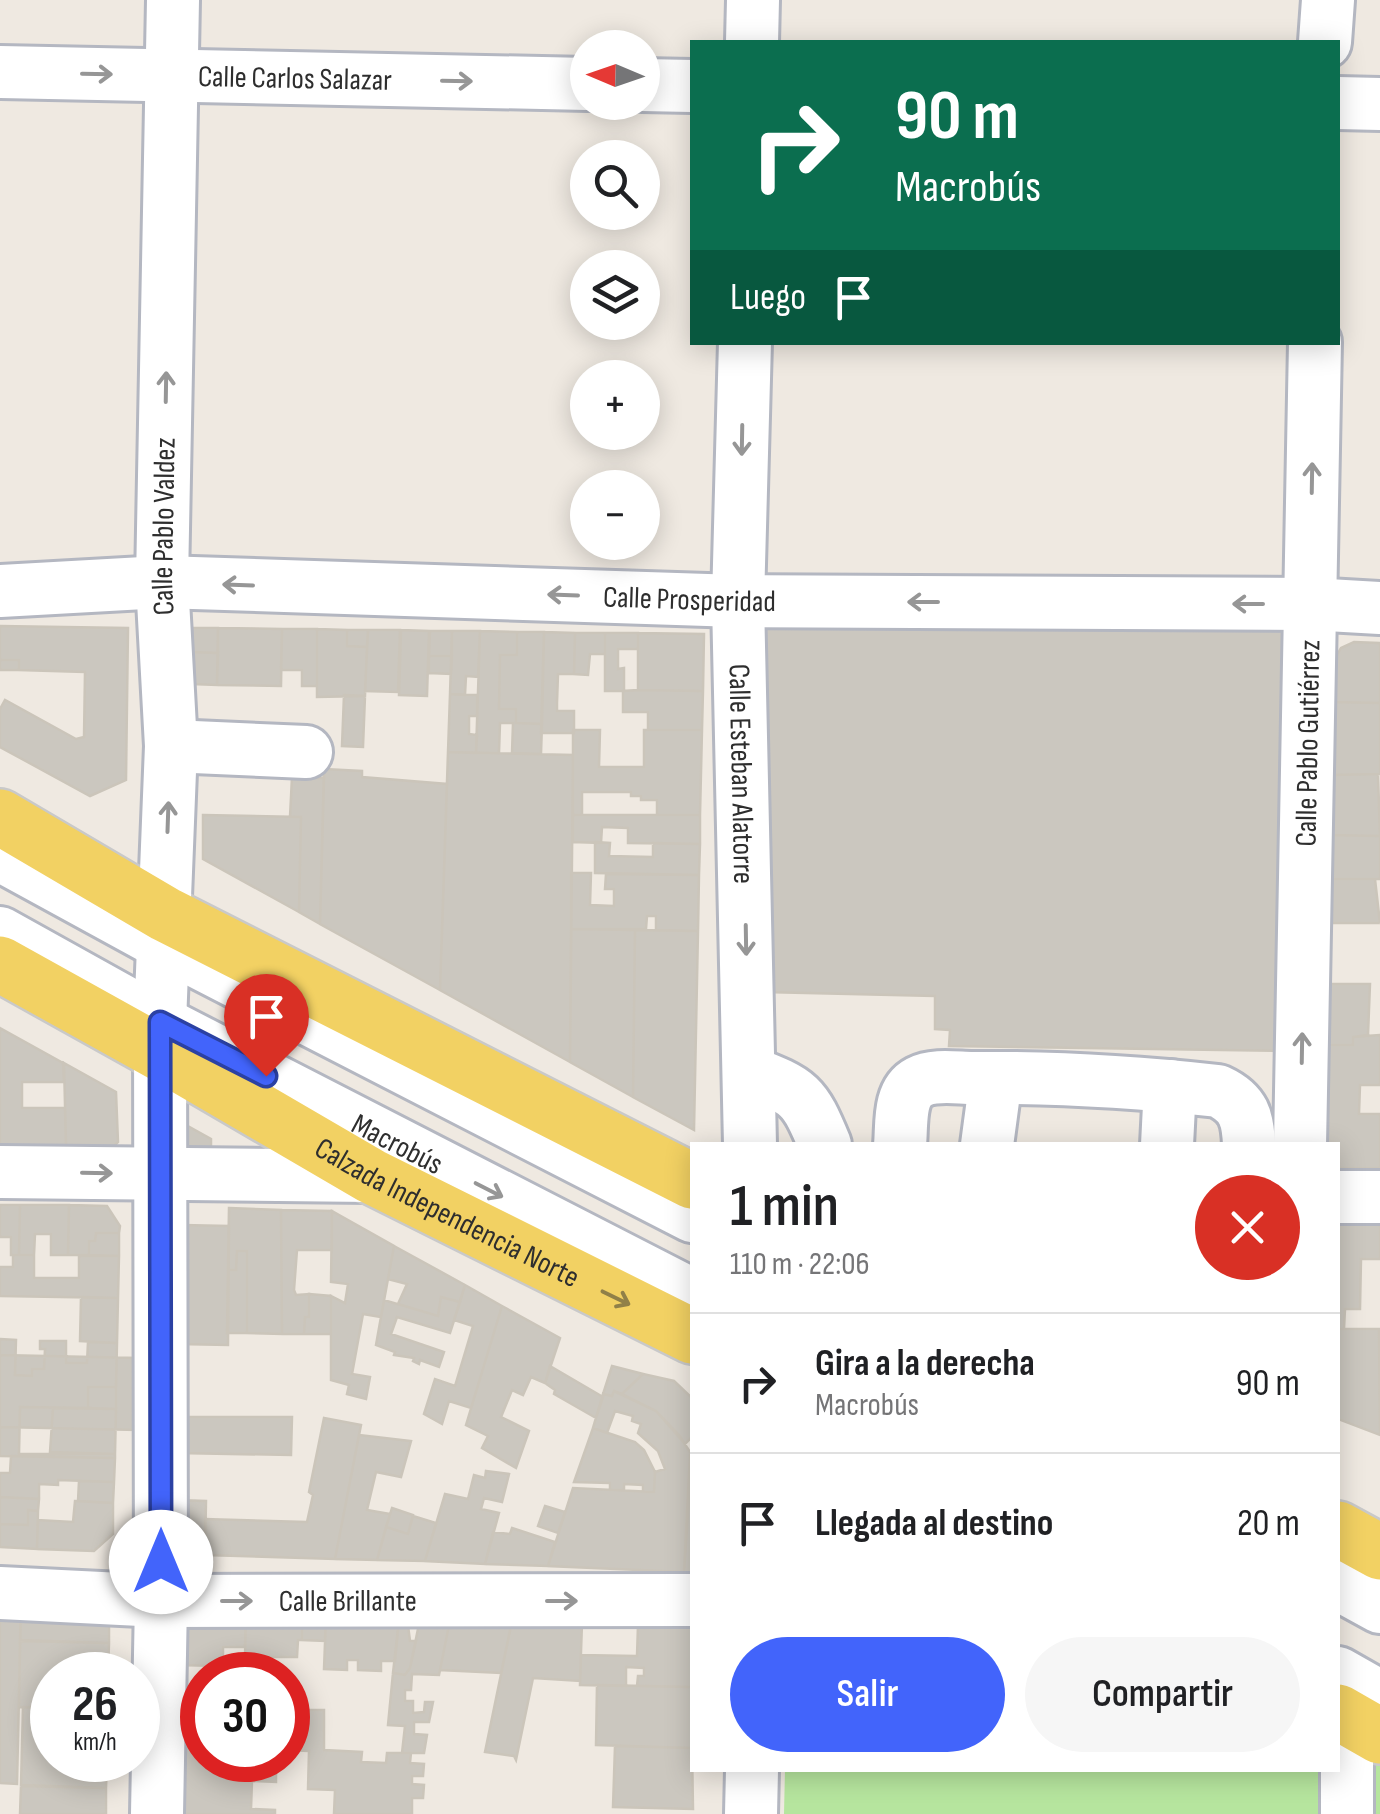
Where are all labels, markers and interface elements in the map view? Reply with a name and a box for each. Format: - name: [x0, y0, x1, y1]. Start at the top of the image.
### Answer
- north arrow: [570, 30, 660, 120]
- map controls: [570, 30, 660, 560]
- street label: Calle Carlos Salazar: [198, 59, 393, 99]
- one-way arrow: [80, 64, 113, 84]
- one-way arrow: [441, 72, 473, 91]
- text: 90 m: [895, 75, 1019, 159]
- icon: right: [730, 80, 860, 210]
- button: search: [570, 140, 660, 230]
- text: Macrobús: [895, 160, 1041, 215]
- button: layers: [570, 250, 660, 340]
- icon: arrive: [826, 270, 881, 325]
- text: Luego: [730, 275, 806, 320]
- button: +: [570, 360, 660, 450]
- one-way arrow: [156, 372, 175, 404]
- one-way arrow: [733, 423, 752, 455]
- street label: Calle Pablo Valdez: [145, 437, 184, 616]
- one-way arrow: [1303, 462, 1322, 494]
- button: −: [570, 470, 660, 560]
- one-way arrow: [222, 575, 254, 594]
- street label: Calle Prosperidad: [602, 580, 776, 620]
- one-way arrow: [547, 585, 579, 604]
- one-way arrow: [907, 592, 940, 612]
- one-way arrow: [1232, 594, 1264, 614]
- street label: Calle Pablo Gutiérrez: [1289, 639, 1328, 847]
- street label: Calle Esteban Alatorre: [720, 664, 761, 884]
- one-way arrow: [159, 802, 178, 834]
- one-way arrow: [737, 923, 756, 955]
- pin: [224, 974, 309, 1077]
- icon: arrive: [239, 989, 294, 1044]
- one-way arrow: [1292, 1032, 1311, 1064]
- street label: Macrobús: [345, 1106, 449, 1183]
- street label: Calzada Independencia Norte: [308, 1130, 585, 1296]
- one-way arrow: [81, 1164, 113, 1183]
- text: 1 min: [730, 1171, 839, 1243]
- button: close: [1195, 1175, 1300, 1280]
- one-way arrow: [473, 1181, 503, 1200]
- text: 110 m · 22:06: [730, 1245, 870, 1284]
- one-way arrow: [600, 1289, 630, 1308]
- text: Gira a la derecha: [815, 1341, 1035, 1386]
- icon: right: [730, 1356, 785, 1411]
- text: 90 m: [1236, 1361, 1300, 1406]
- text: Macrobús: [815, 1386, 919, 1425]
- icon: arrive: [730, 1496, 785, 1551]
- text: Llegada al destino: [815, 1501, 1053, 1546]
- text: 20 m: [1237, 1501, 1300, 1546]
- position arrow: [109, 1510, 213, 1614]
- street label: Calle Brillante: [279, 1584, 417, 1620]
- one-way arrow: [220, 1592, 253, 1610]
- one-way arrow: [546, 1592, 578, 1610]
- button: Salir: [730, 1637, 1005, 1752]
- button: Compartir: [1025, 1637, 1300, 1752]
- speed limit sign: 30: [180, 1652, 310, 1782]
- text: 26: [72, 1675, 118, 1735]
- text: km/h: [73, 1727, 117, 1758]

